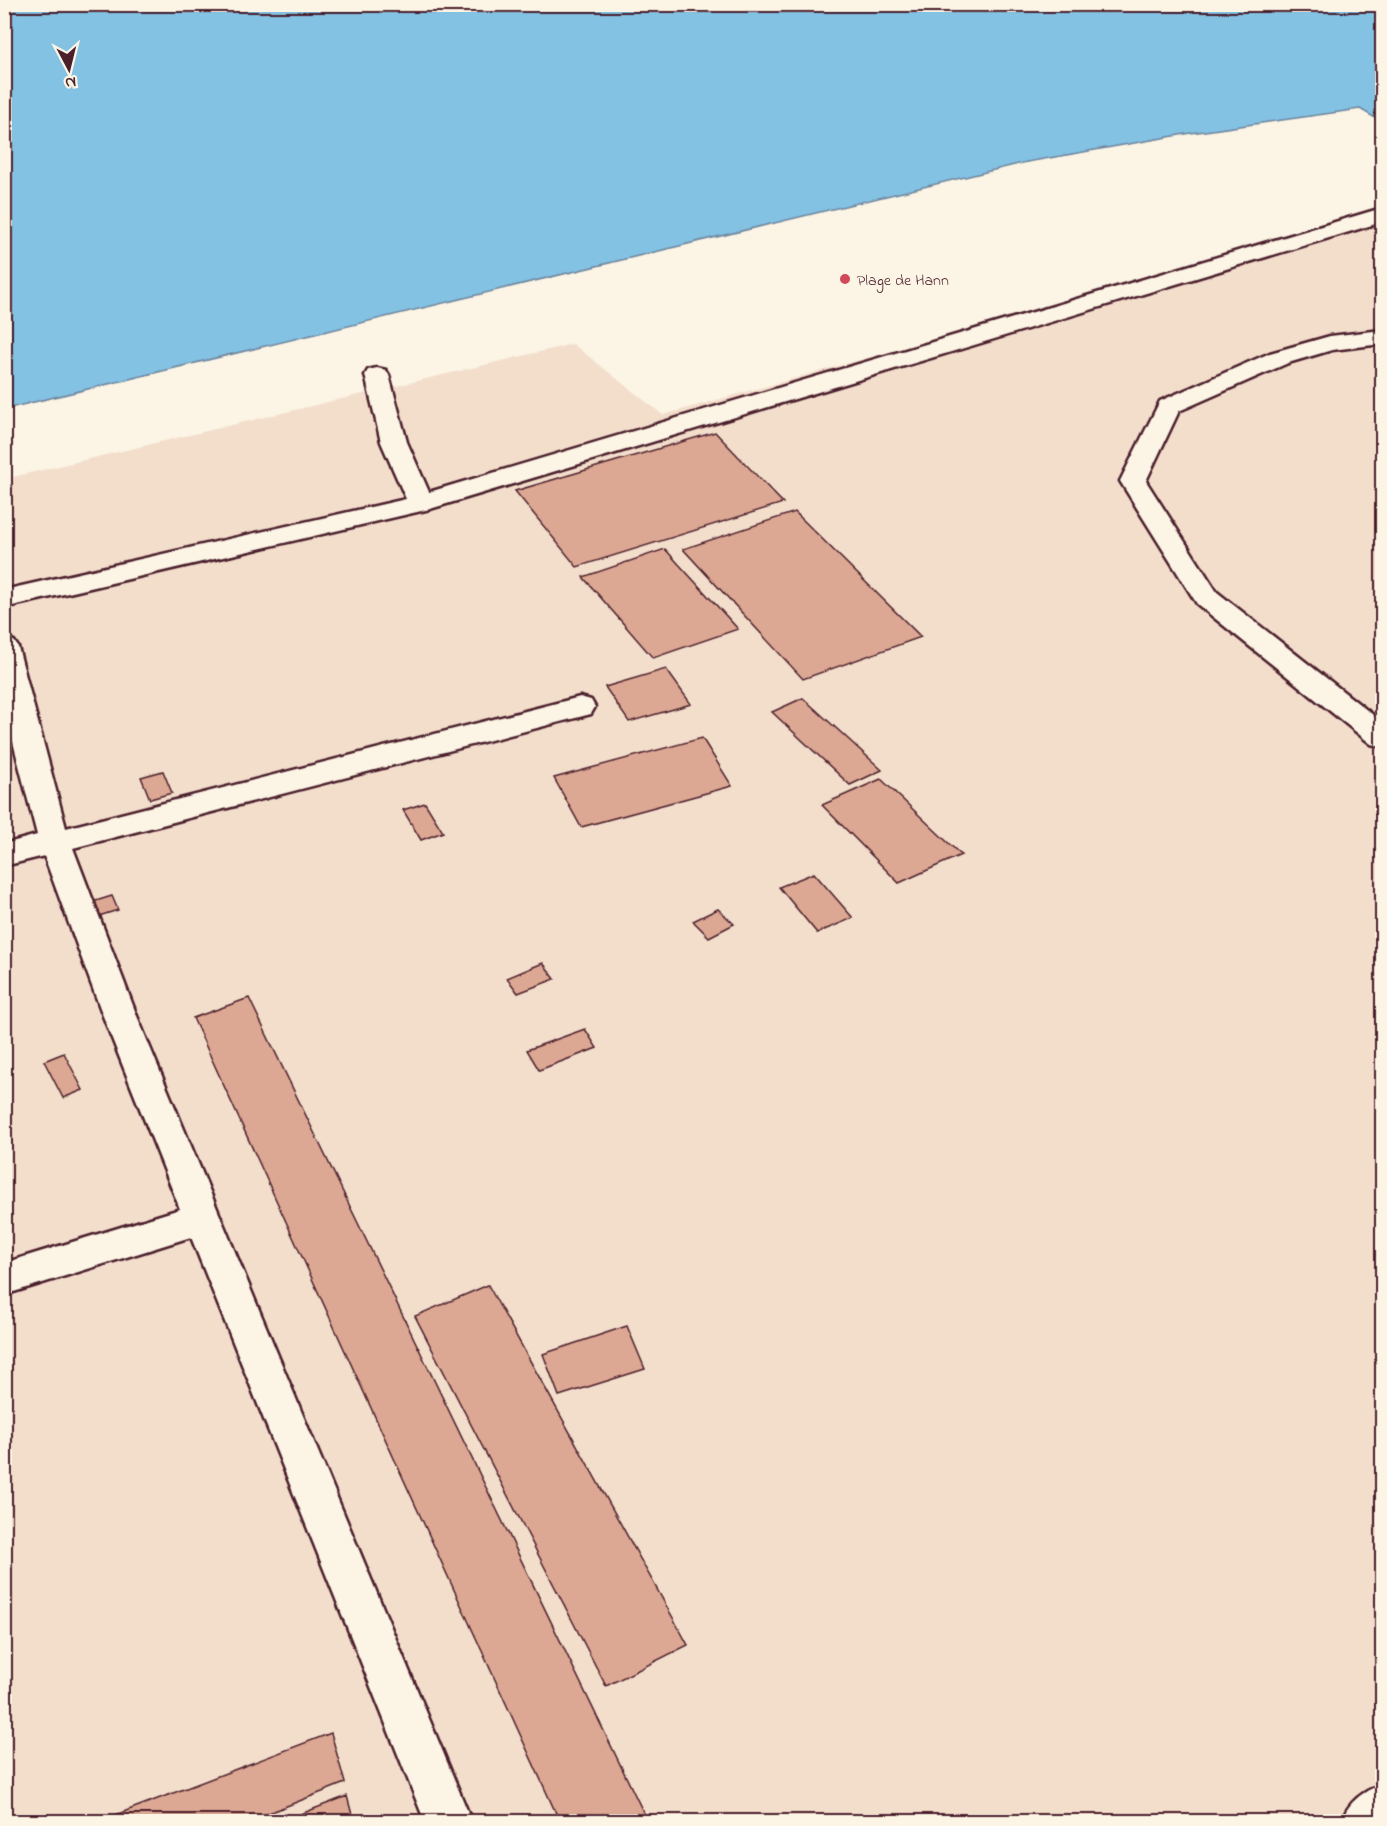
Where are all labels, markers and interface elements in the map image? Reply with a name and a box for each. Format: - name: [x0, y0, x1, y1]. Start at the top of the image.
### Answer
- north arrow: [39, 39, 99, 99]
- text: N: [64, 69, 77, 94]
- place label: Plage de Hann: [857, 269, 949, 293]
- marker: Plage de Hann: [838, 272, 852, 286]

